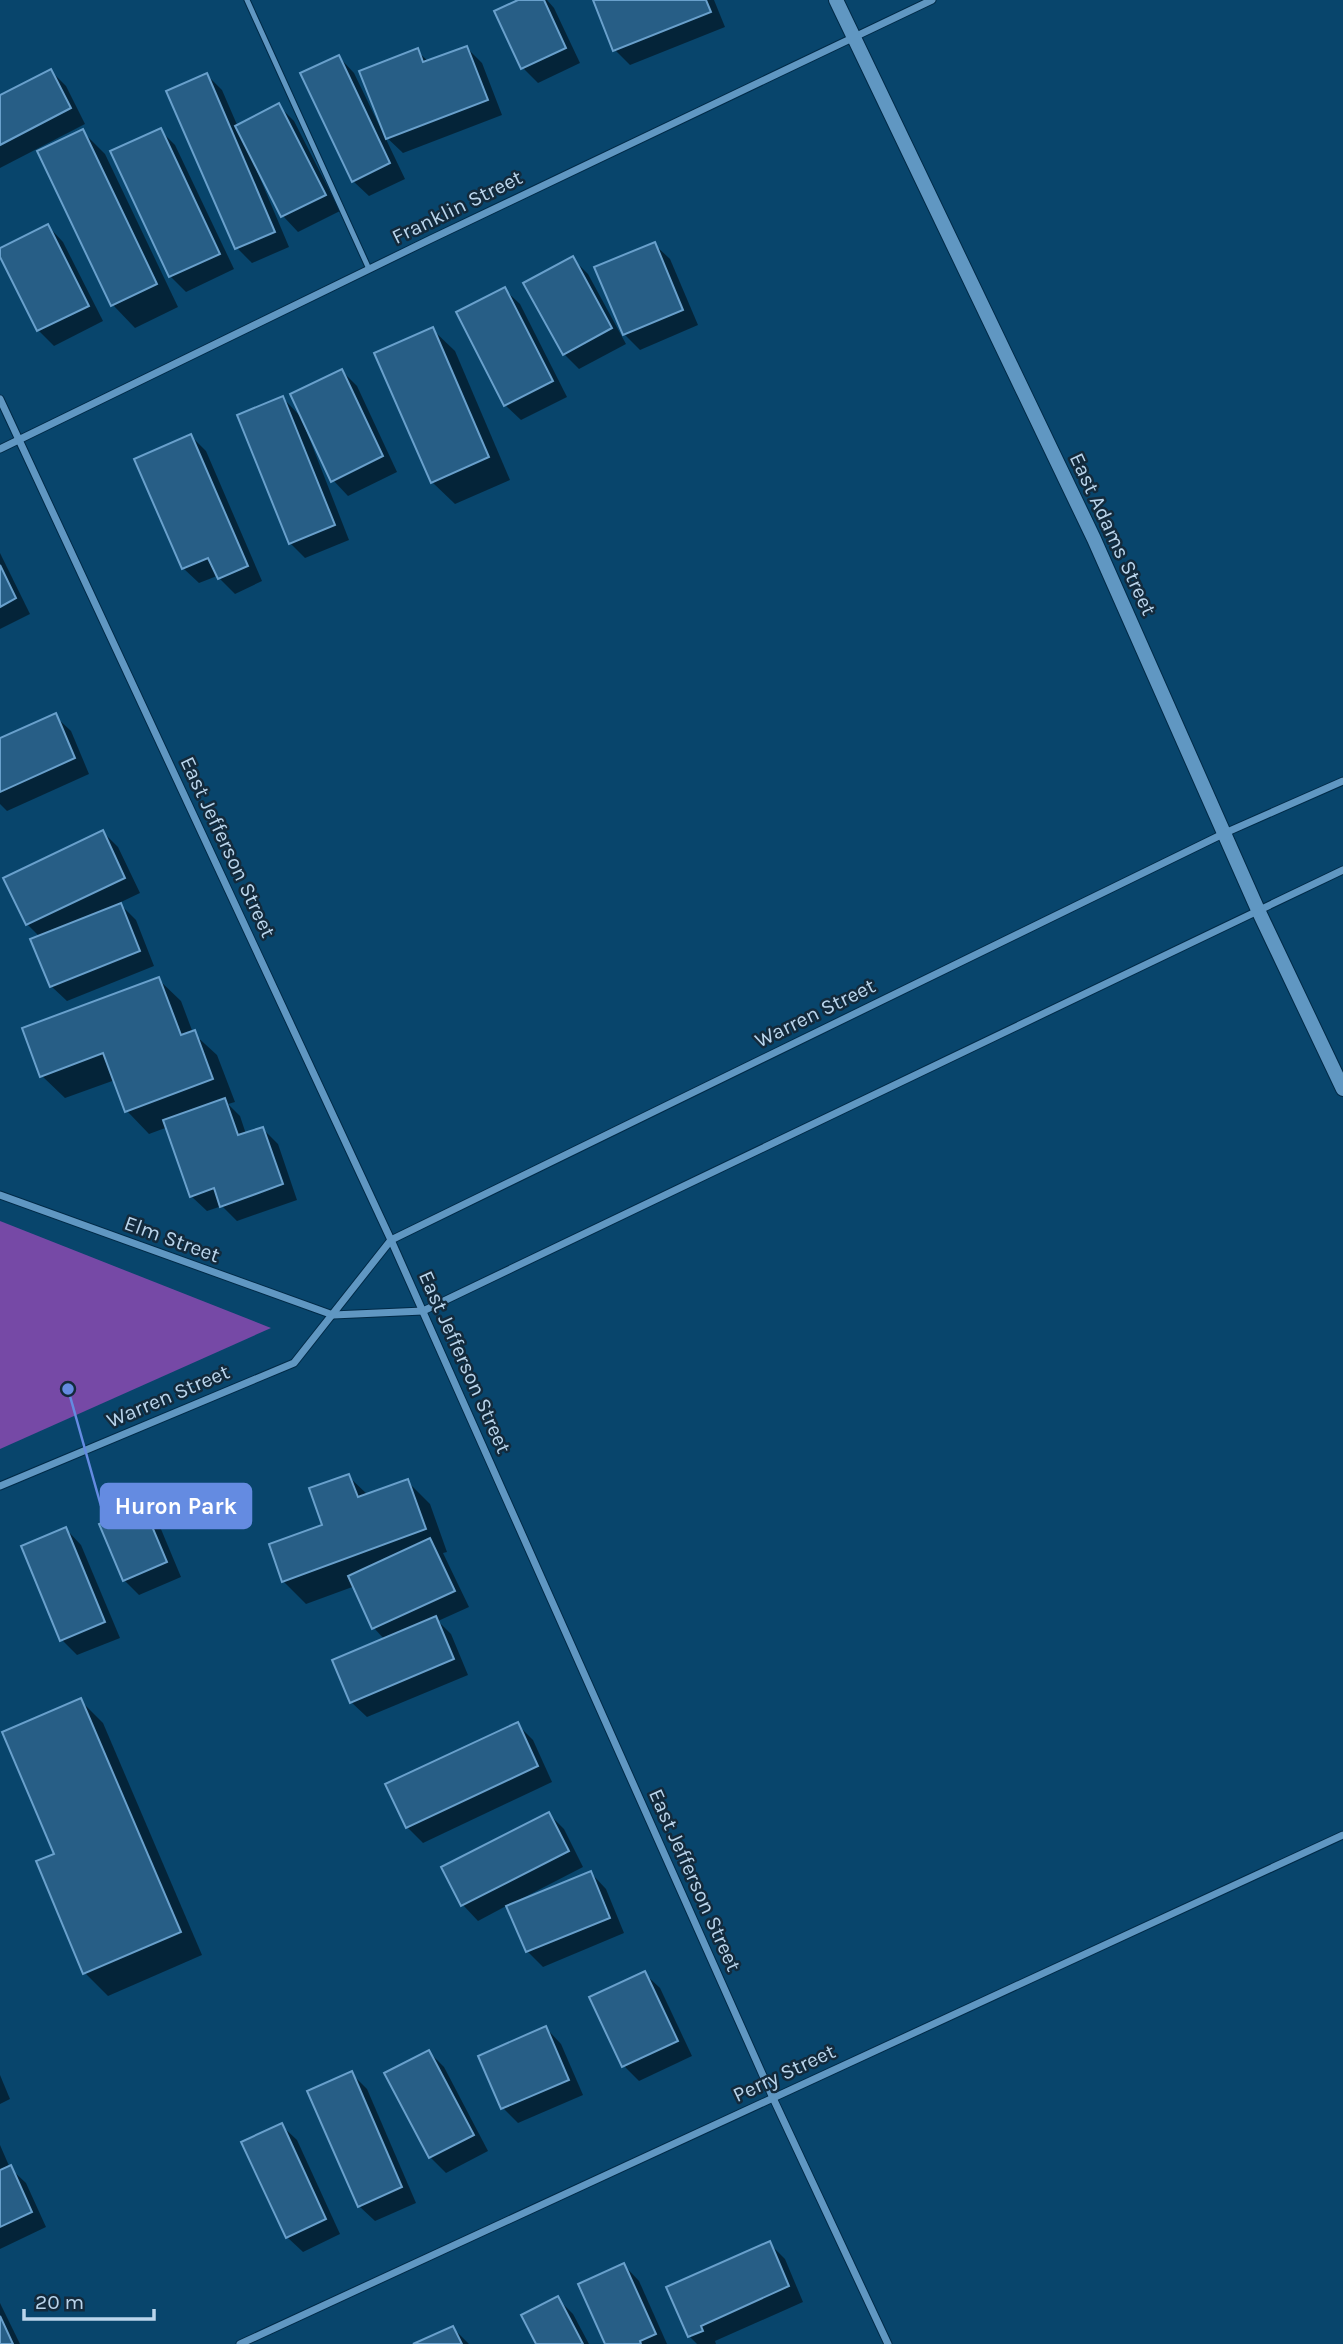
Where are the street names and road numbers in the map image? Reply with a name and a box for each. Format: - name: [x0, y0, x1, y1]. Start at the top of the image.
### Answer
- street label: Franklin Street: [388, 165, 526, 249]
- street label: East Adams Street: [1065, 449, 1161, 619]
- street label: East Jefferson Street: [175, 753, 281, 941]
- street label: Warren Street: [751, 973, 879, 1052]
- street label: Elm Street: [121, 1211, 223, 1267]
- street label: East Jefferson Street: [414, 1267, 516, 1457]
- street label: Warren Street: [103, 1359, 233, 1433]
- street label: East Jefferson Street: [644, 1785, 746, 1975]
- street label: Perry Street: [729, 2039, 839, 2107]

